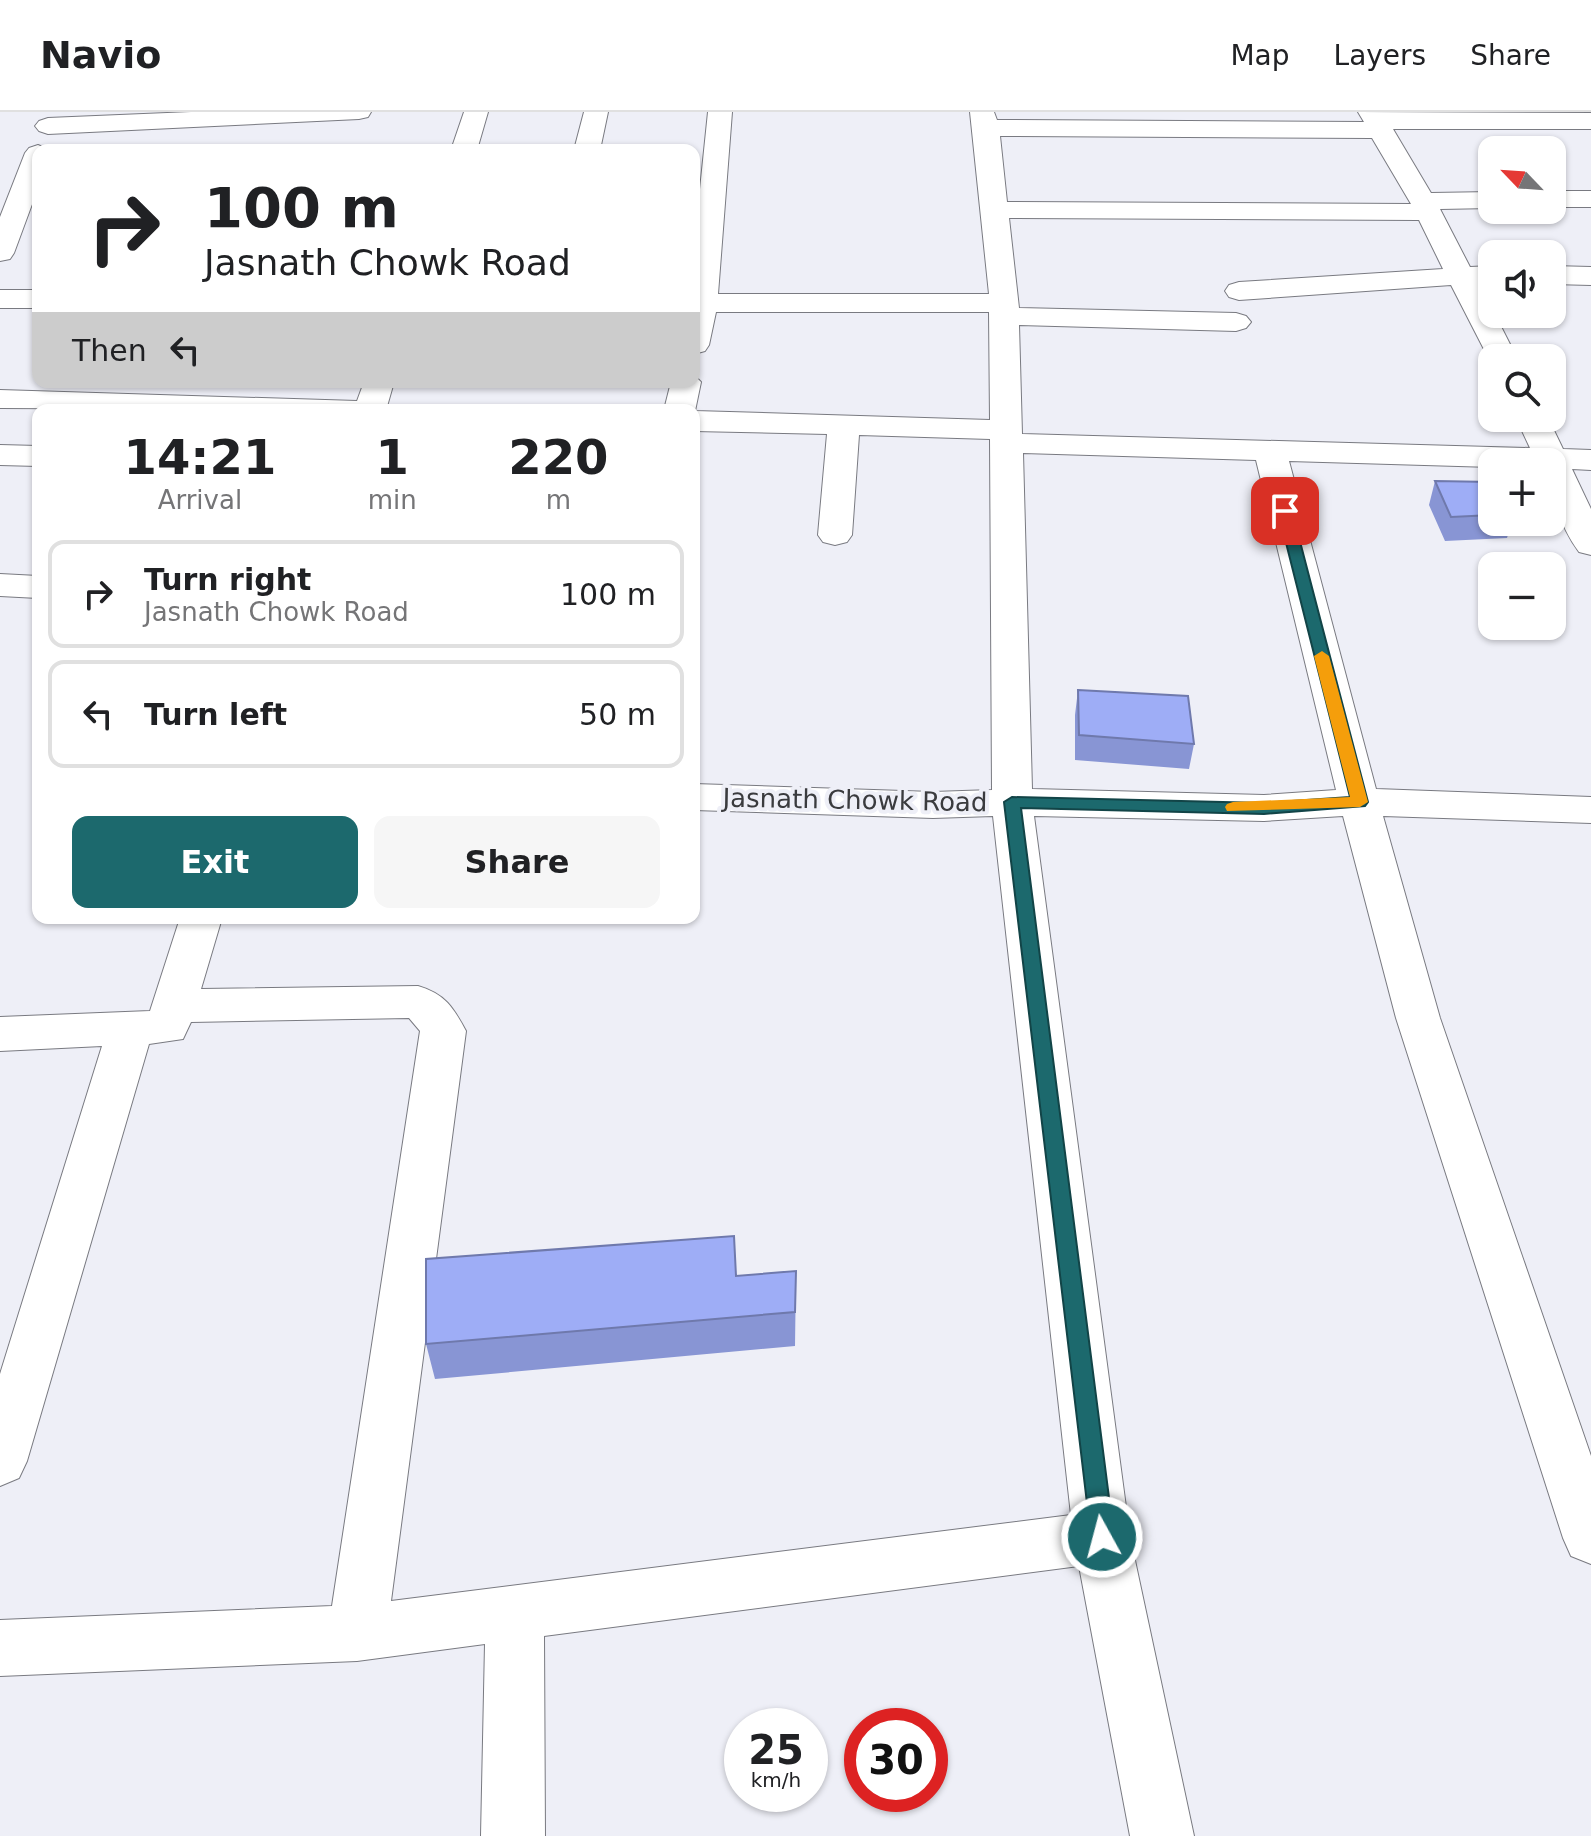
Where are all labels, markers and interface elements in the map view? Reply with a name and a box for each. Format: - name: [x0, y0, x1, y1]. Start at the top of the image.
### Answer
- text: Navio: [40, 33, 161, 77]
- text: Map: [1230, 39, 1290, 72]
- text: Layers: [1334, 39, 1426, 72]
- text: Share: [1470, 39, 1551, 72]
- north arrow: [1478, 136, 1566, 224]
- map controls: [1478, 136, 1566, 640]
- text: 100 m: [204, 175, 399, 240]
- icon: right: [72, 176, 176, 280]
- button: sound: [1478, 240, 1566, 328]
- text: Jasnath Chowk Road: [204, 242, 571, 283]
- icon: left: [163, 328, 207, 372]
- text: Then: [72, 333, 147, 368]
- button: search: [1478, 344, 1566, 432]
- text: 14:21: [123, 429, 276, 485]
- text: 1: [376, 429, 409, 485]
- text: 220: [508, 429, 608, 485]
- button: +: [1478, 448, 1566, 536]
- pin: [1251, 477, 1319, 545]
- text: Arrival: [158, 485, 242, 515]
- text: min: [368, 485, 417, 515]
- text: m: [546, 485, 571, 515]
- icon: arrive: [1263, 489, 1307, 533]
- button: −: [1478, 552, 1566, 640]
- text: Turn right: [144, 562, 311, 597]
- icon: right: [76, 572, 120, 616]
- text: 100 m: [560, 577, 656, 612]
- text: Jasnath Chowk Road: [144, 597, 409, 627]
- icon: left: [76, 692, 120, 736]
- text: Turn left: [144, 697, 287, 732]
- text: 50 m: [579, 697, 656, 732]
- street label: Jasnath Chowk Road: [720, 783, 988, 817]
- button: Exit: [72, 816, 358, 908]
- button: Share: [374, 816, 660, 908]
- position arrow: [1060, 1495, 1144, 1579]
- speed limit sign: 30: [844, 1708, 948, 1812]
- text: 25: [748, 1727, 804, 1773]
- text: km/h: [751, 1768, 801, 1792]

